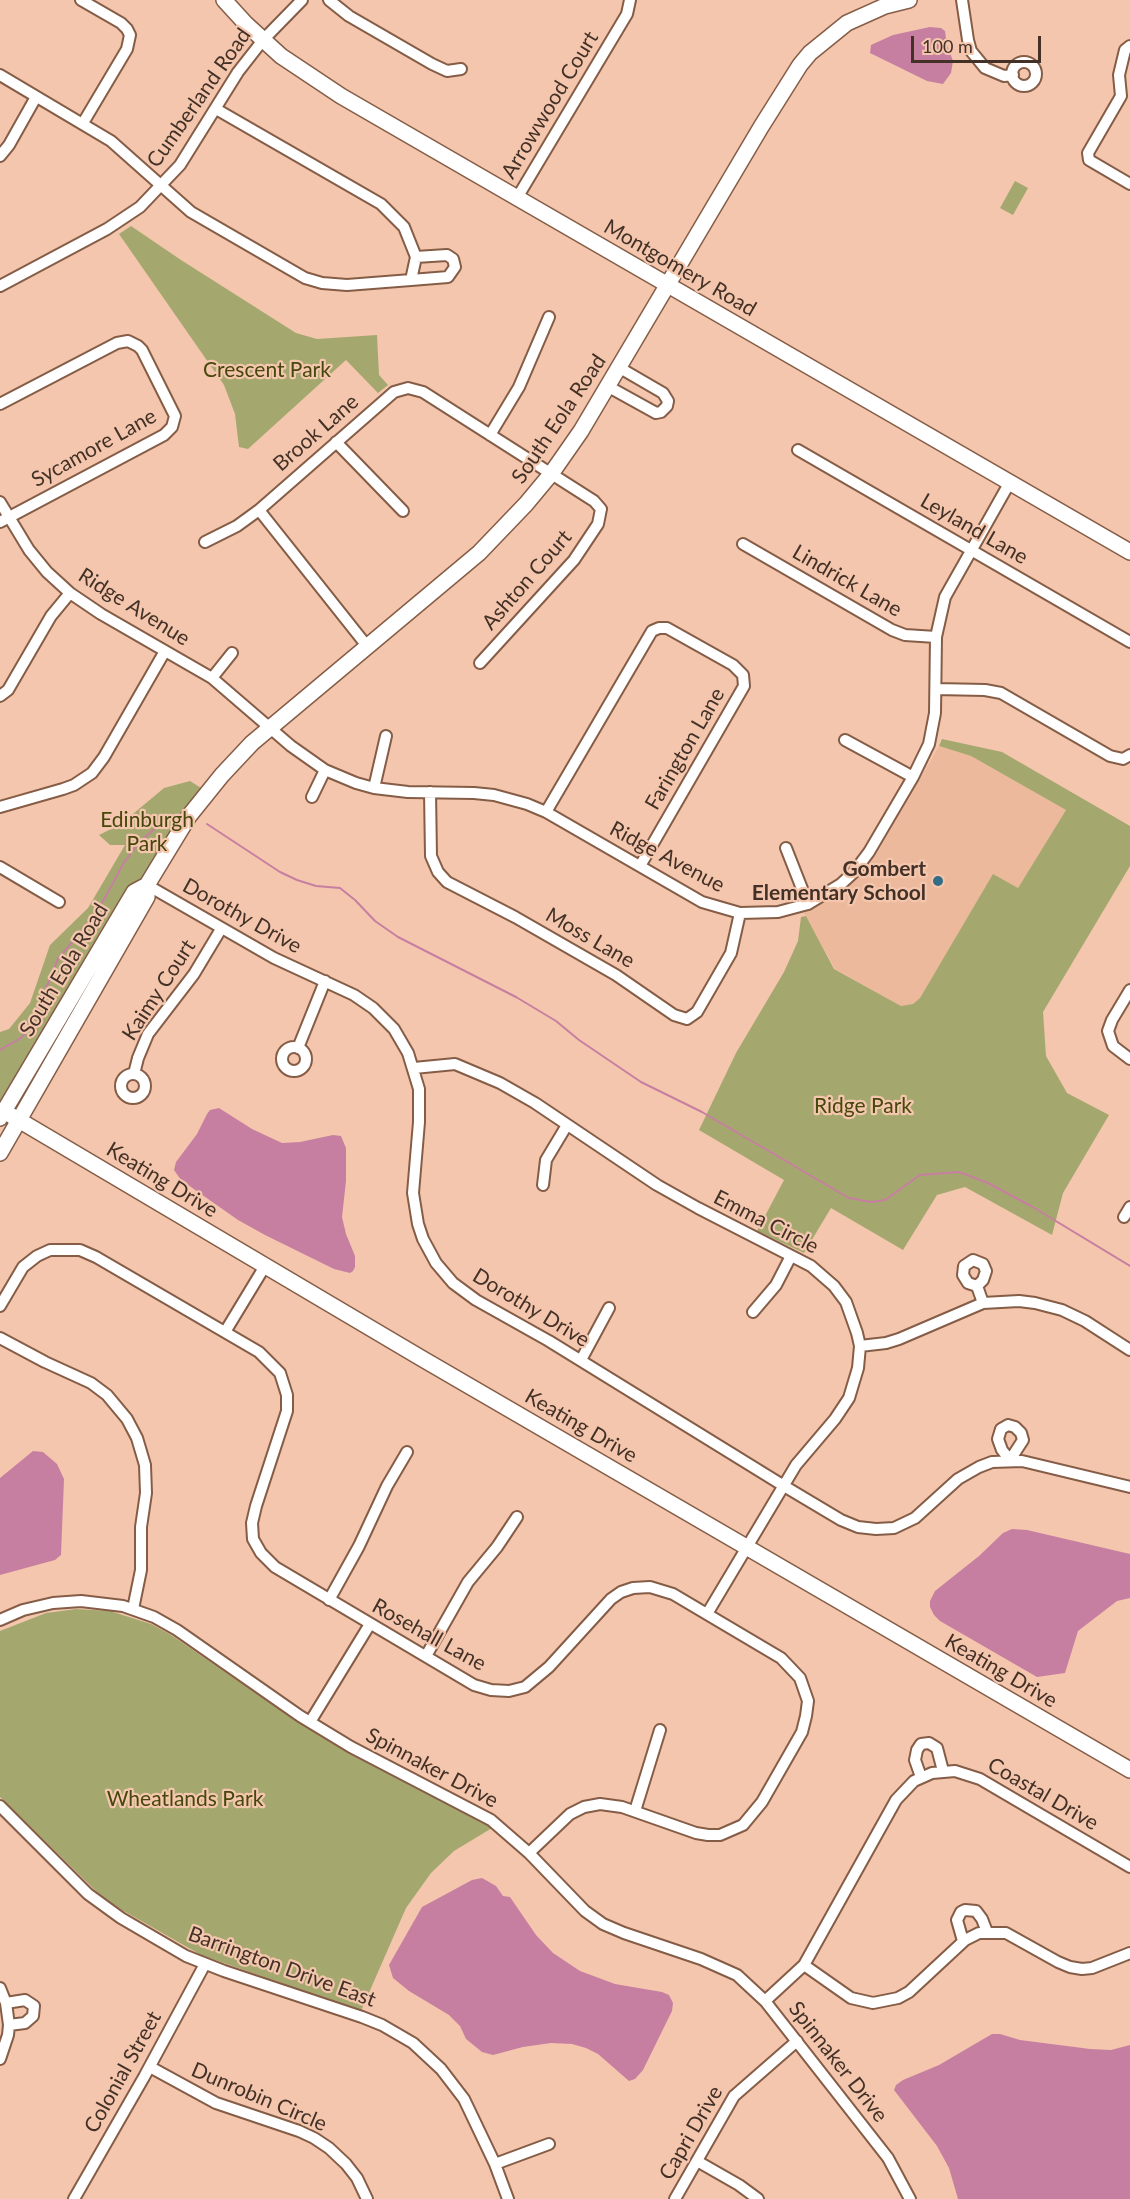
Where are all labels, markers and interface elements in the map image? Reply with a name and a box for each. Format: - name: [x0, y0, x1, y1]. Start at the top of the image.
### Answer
- street label: Cumberland Road: [142, 24, 256, 172]
- scale bar: [914, 24, 1044, 62]
- street label: Arrowwood Court: [496, 27, 604, 183]
- text: 100 m: [922, 35, 973, 57]
- street label: Montgomery Road: [599, 214, 761, 322]
- street label: South Eola Road: [506, 350, 612, 488]
- park label: Crescent Park: [203, 357, 331, 383]
- street label: Brook Lane: [268, 389, 364, 477]
- street label: Sycamore Lane: [27, 403, 161, 493]
- street label: Leyland Lane: [916, 488, 1032, 570]
- street label: Ashton Court: [477, 525, 577, 635]
- street label: Lindrick Lane: [788, 540, 906, 622]
- street label: Ridge Avenue: [74, 563, 194, 651]
- street label: Farington Lane: [640, 684, 730, 814]
- park label: Edinburgh Park: [100, 807, 194, 857]
- street label: Ridge Avenue: [605, 816, 729, 898]
- place label: Gombert Elementary School: [752, 856, 926, 906]
- street label: Dorothy Drive: [178, 873, 306, 959]
- marker: Gombert Elementary School: [931, 874, 945, 888]
- street label: South Eola Road: [14, 899, 114, 1041]
- street label: Moss Lane: [541, 902, 639, 974]
- street label: Kaimy Court: [117, 935, 201, 1045]
- park label: Ridge Park: [814, 1093, 912, 1119]
- street label: Keating Drive: [102, 1137, 222, 1223]
- street label: Emma Circle: [709, 1185, 823, 1259]
- street label: Dorothy Drive: [468, 1263, 594, 1353]
- street label: Keating Drive: [520, 1384, 642, 1468]
- street label: Rosehall Lane: [368, 1593, 490, 1677]
- street label: Keating Drive: [940, 1629, 1062, 1713]
- street label: Spinnaker Drive: [362, 1723, 502, 1813]
- street label: Coastal Drive: [983, 1752, 1103, 1836]
- park label: Wheatlands Park: [107, 1786, 263, 1812]
- street label: Barrington Drive East: [185, 1921, 379, 2013]
- street label: Spinnaker Drive: [783, 1997, 893, 2127]
- street label: Colonial Street: [79, 2007, 167, 2137]
- street label: Dunrobin Circle: [188, 2057, 330, 2137]
- street label: Capri Drive: [654, 2082, 728, 2184]

